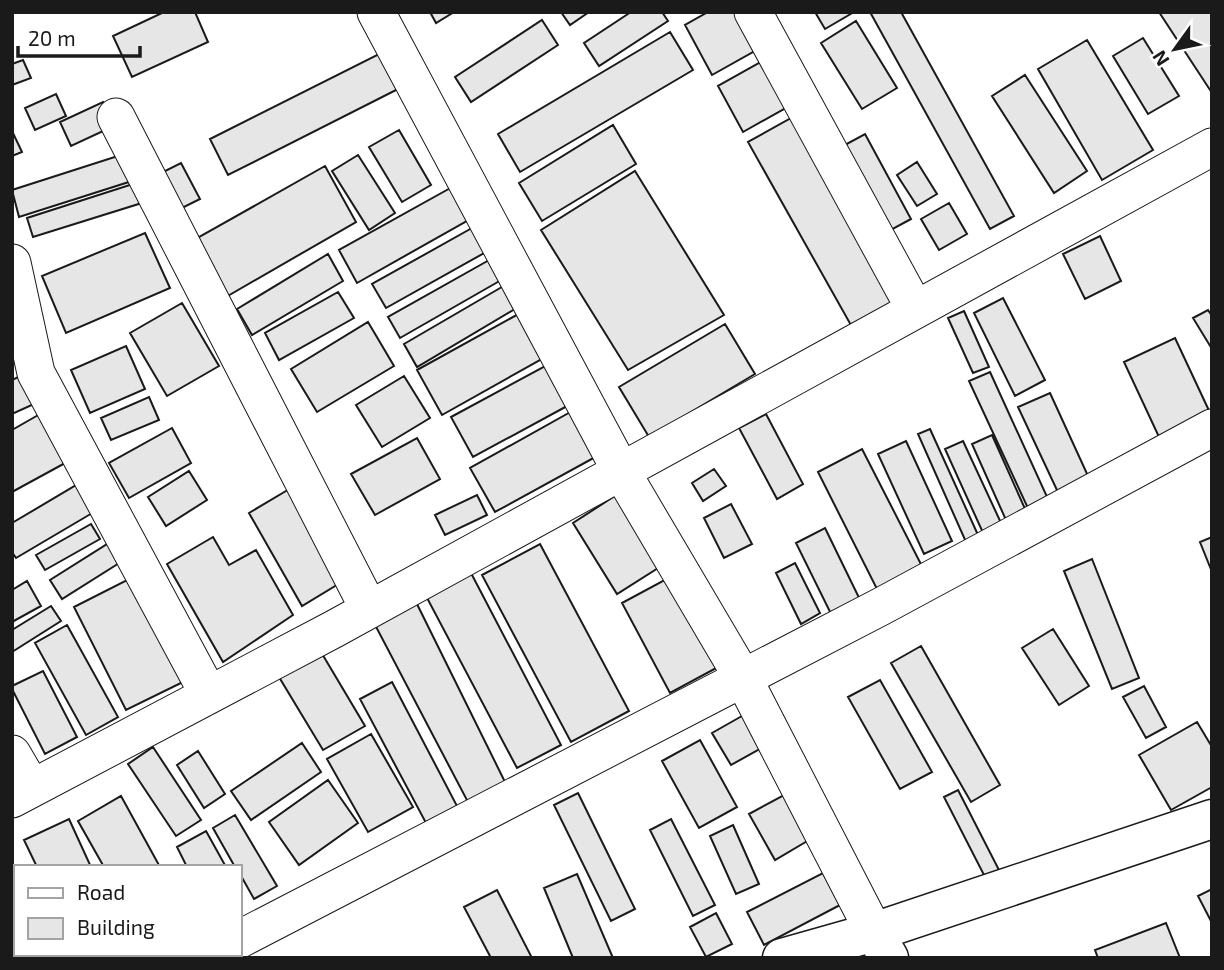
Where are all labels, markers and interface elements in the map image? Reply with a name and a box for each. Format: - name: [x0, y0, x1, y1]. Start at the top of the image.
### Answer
- scale bar: [18, 14, 140, 58]
- north arrow: [1140, 14, 1210, 84]
- text: 20 m: [28, 25, 76, 50]
- text: N: [1147, 47, 1174, 71]
- legend: [14, 865, 242, 956]
- text: Road: [77, 879, 125, 904]
- text: Building: [77, 914, 155, 939]

